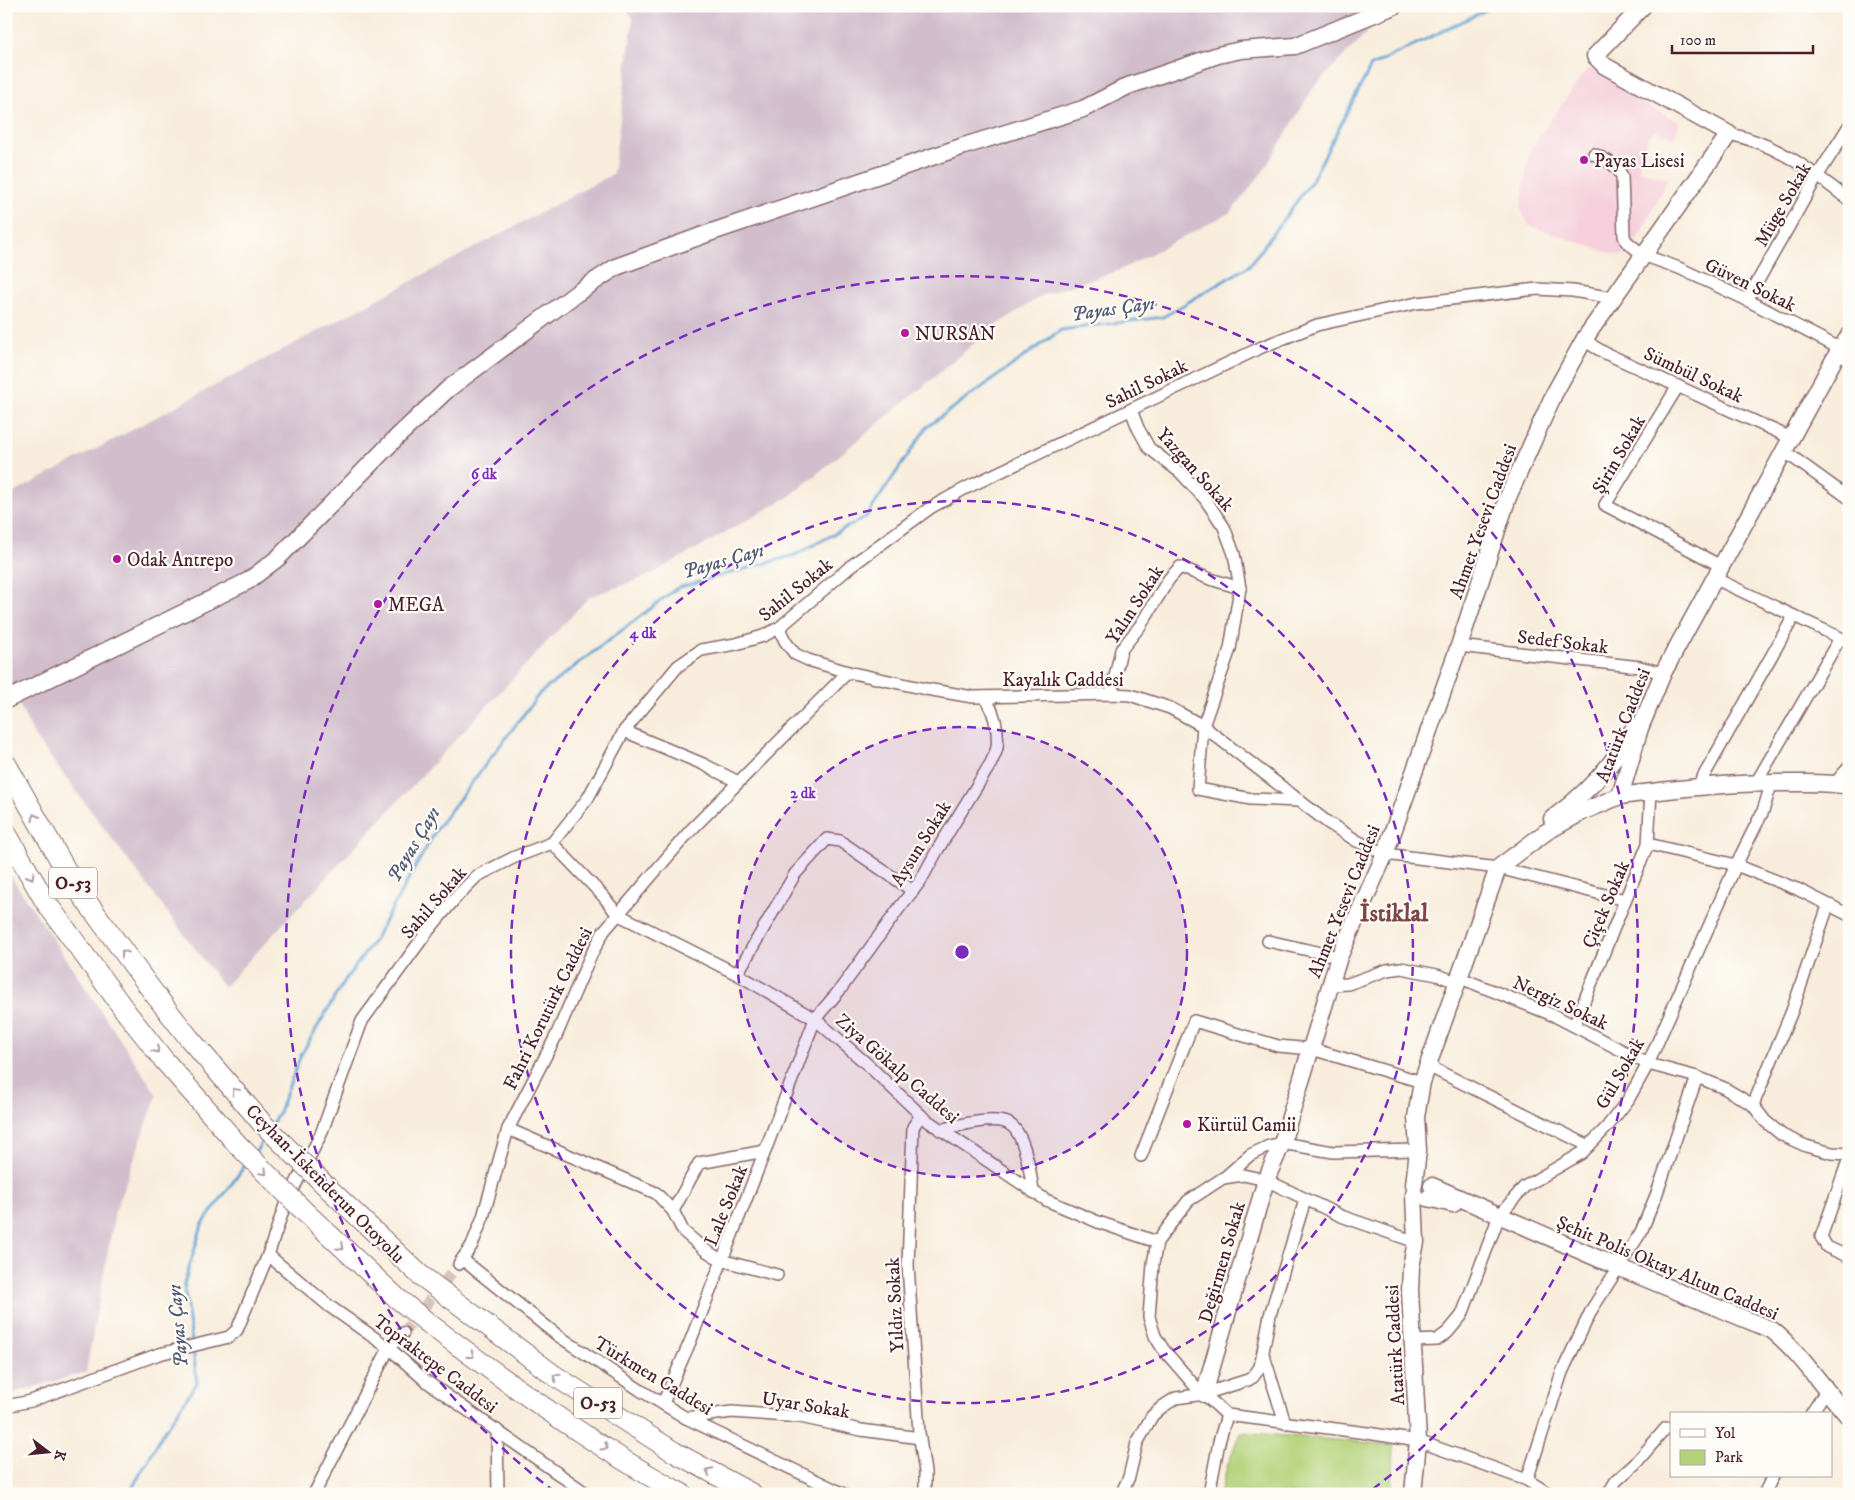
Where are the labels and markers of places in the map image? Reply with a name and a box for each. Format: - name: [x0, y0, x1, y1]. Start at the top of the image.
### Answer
- place label: Payas Lisesi: [1594, 150, 1685, 173]
- marker: Payas Lisesi: [1578, 154, 1590, 166]
- place label: NURSAN: [915, 323, 996, 346]
- marker: NURSAN: [899, 327, 911, 339]
- place label: Odak Antrepo: [127, 549, 233, 572]
- marker: Odak Antrepo: [111, 553, 123, 565]
- place label: MEGA: [388, 594, 445, 617]
- marker: MEGA: [372, 598, 384, 610]
- centre of rings: [953, 943, 971, 961]
- place label: Kürtül Camii: [1197, 1114, 1296, 1137]
- marker: Kürtül Camii: [1181, 1118, 1193, 1130]

